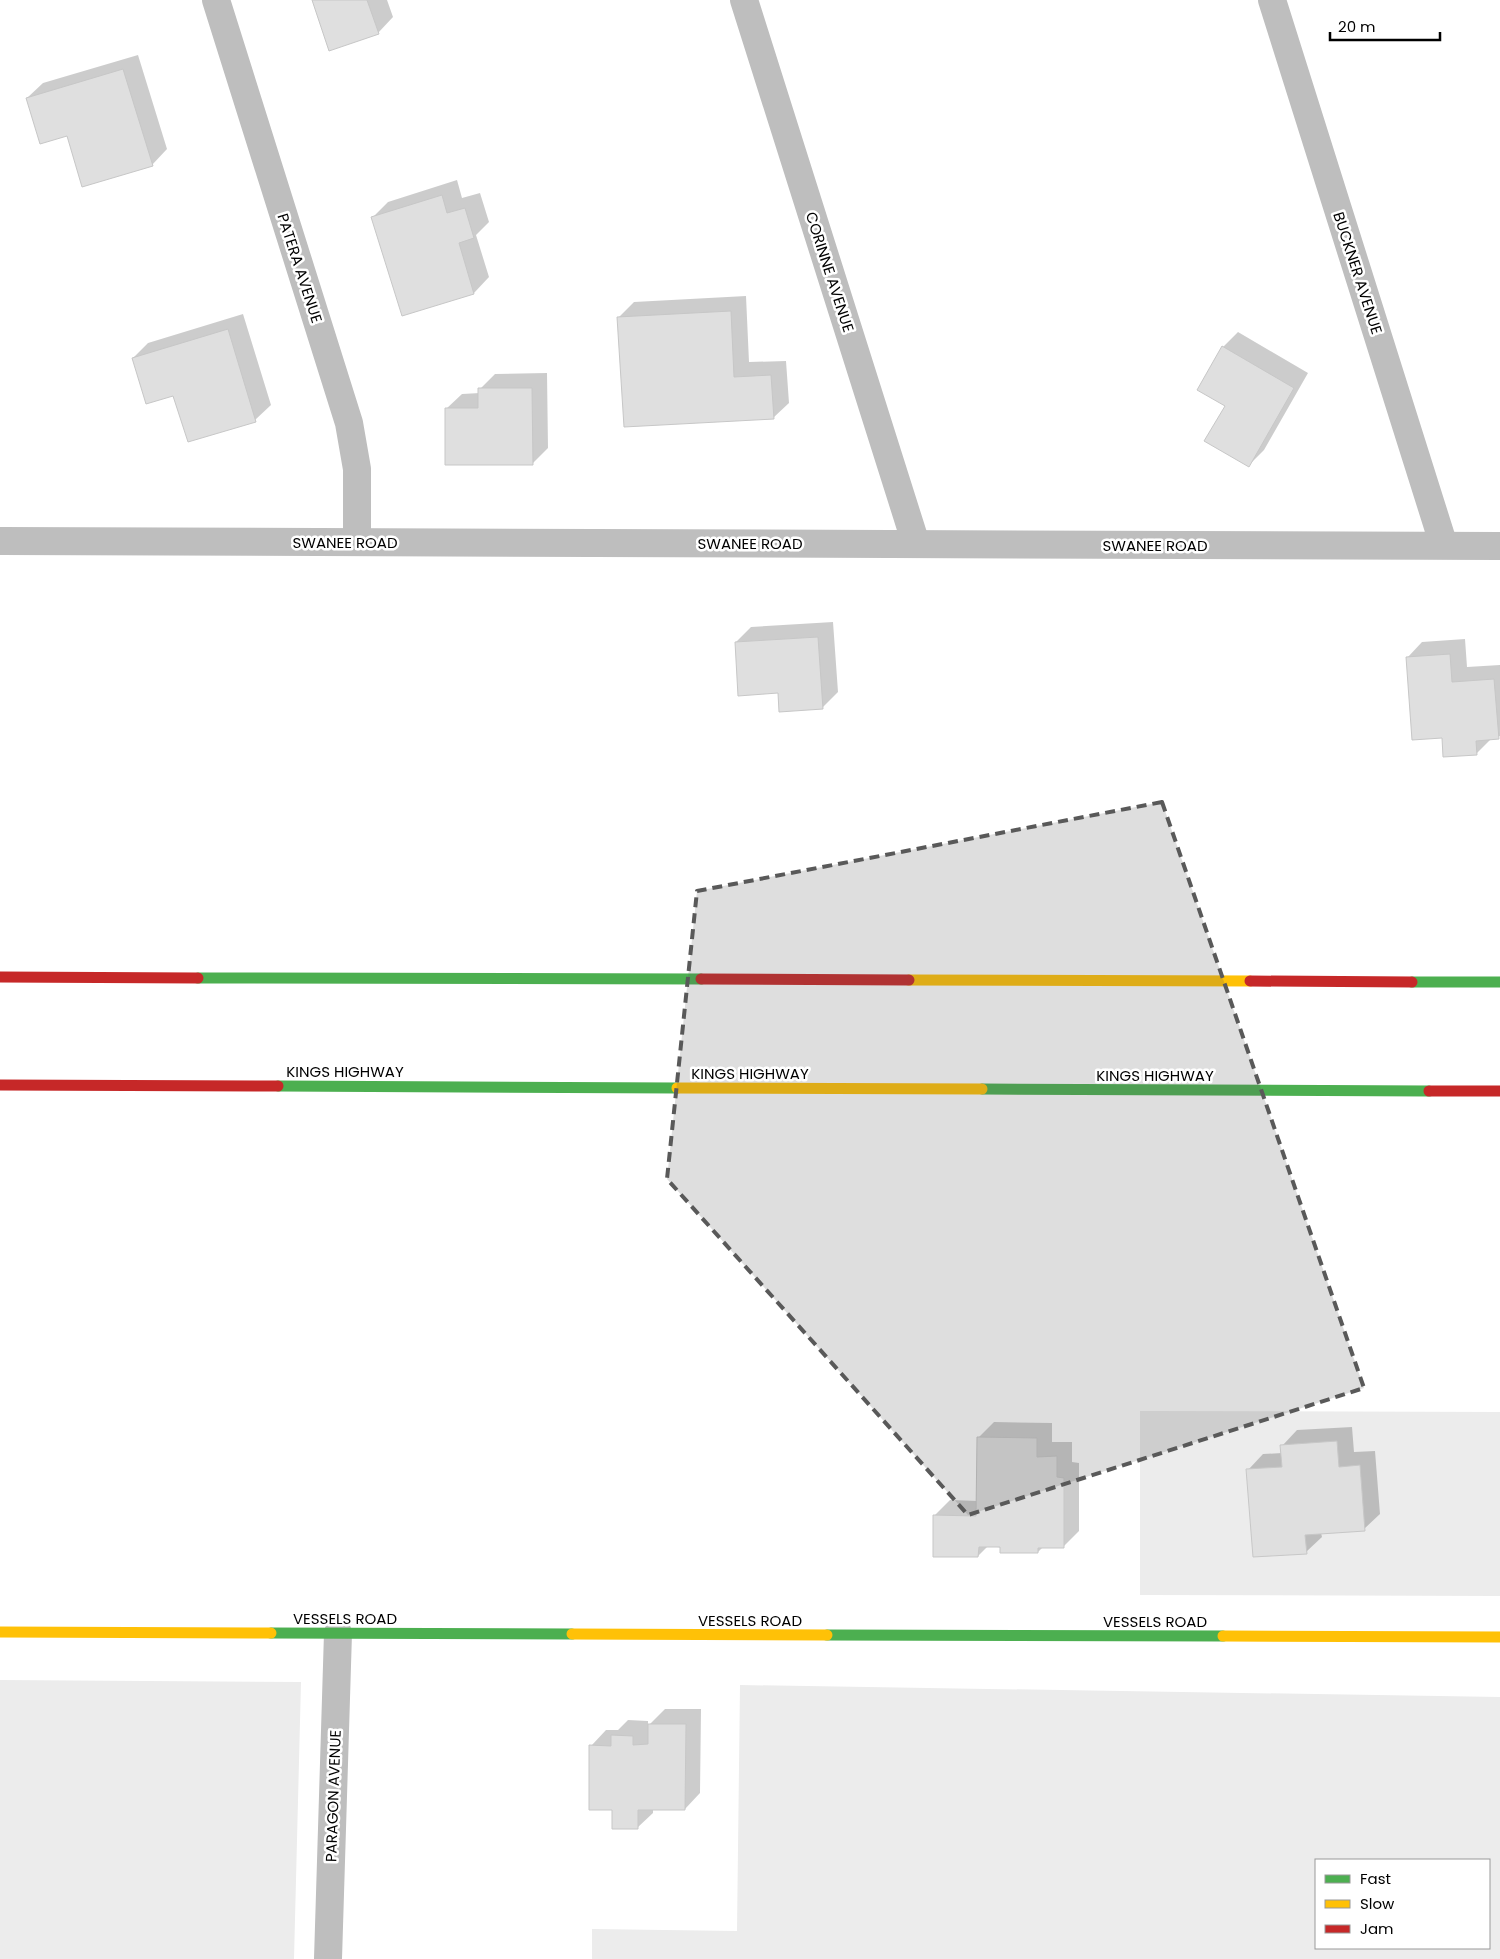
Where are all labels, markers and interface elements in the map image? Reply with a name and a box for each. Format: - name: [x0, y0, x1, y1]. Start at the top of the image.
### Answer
- scale bar: [1330, 10, 1440, 42]
- text: 20 m: [1338, 16, 1376, 37]
- street label: CORINNE AVENUE: [801, 209, 859, 335]
- street label: BUCKNER AVENUE: [1328, 209, 1388, 337]
- street label: PATERA AVENUE: [272, 210, 328, 326]
- street label: SWANEE ROAD: [292, 532, 398, 553]
- street label: SWANEE ROAD: [697, 533, 803, 554]
- street label: SWANEE ROAD: [1102, 535, 1208, 556]
- street label: KINGS HIGHWAY: [286, 1061, 404, 1082]
- street label: KINGS HIGHWAY: [691, 1063, 809, 1084]
- street label: KINGS HIGHWAY: [1096, 1065, 1214, 1086]
- street label: VESSELS ROAD: [293, 1608, 397, 1629]
- street label: VESSELS ROAD: [698, 1610, 802, 1631]
- street label: VESSELS ROAD: [1103, 1611, 1207, 1632]
- street label: PARAGON AVENUE: [320, 1729, 346, 1863]
- legend: [1315, 1859, 1490, 1949]
- text: Fast: [1360, 1868, 1391, 1889]
- text: Slow: [1360, 1893, 1395, 1914]
- text: Jam: [1360, 1918, 1394, 1939]

